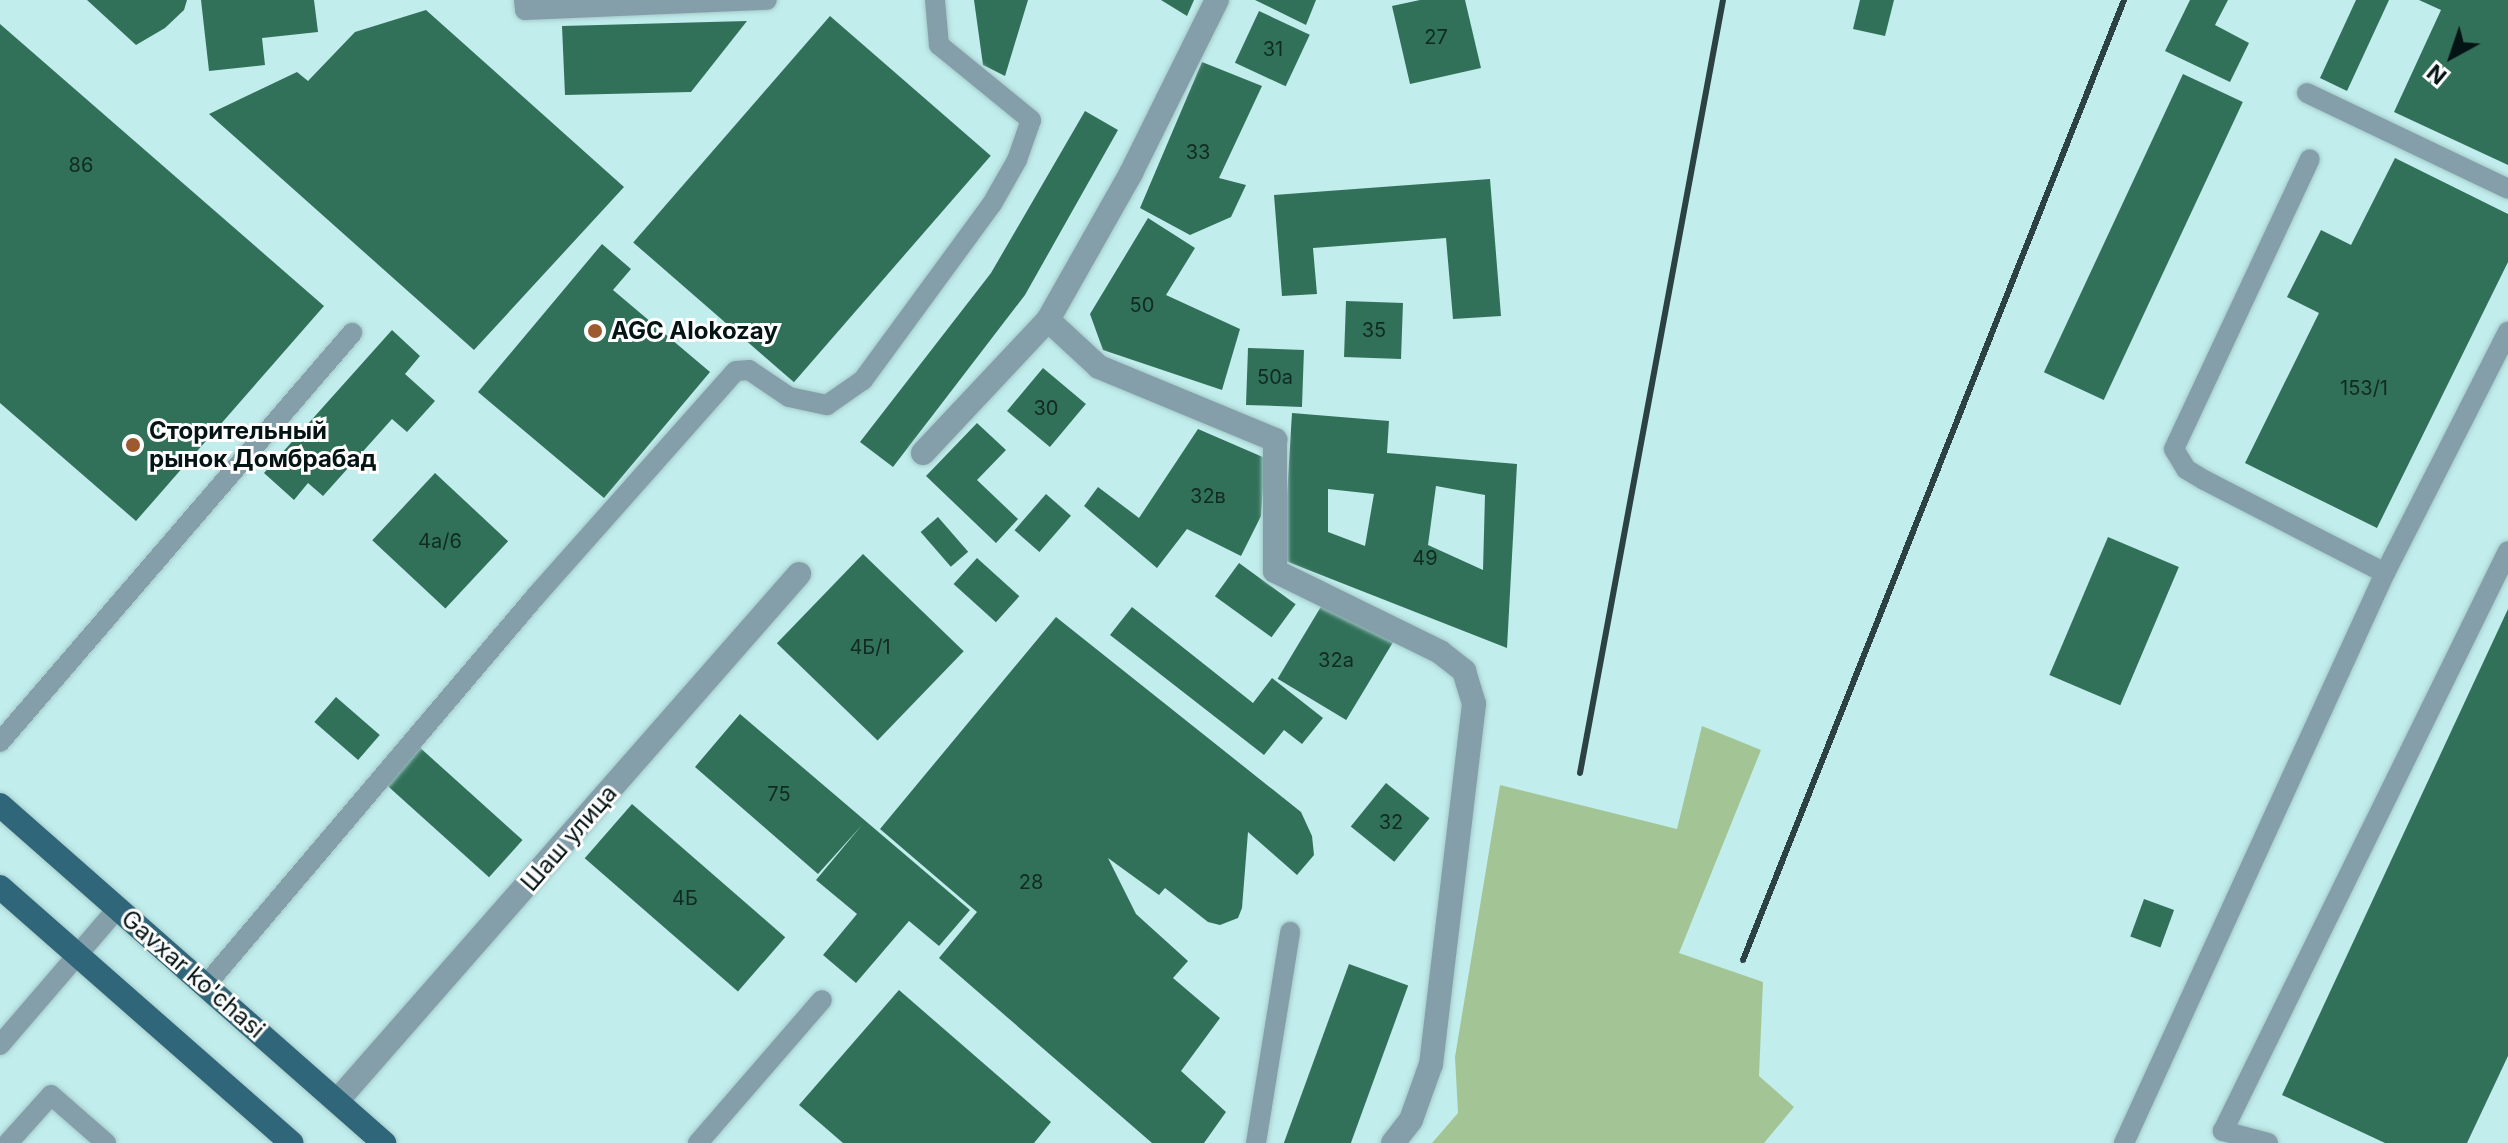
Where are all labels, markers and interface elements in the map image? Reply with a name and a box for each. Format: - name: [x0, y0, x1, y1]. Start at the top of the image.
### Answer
- north arrow: [2412, 16, 2492, 96]
- house number: 27: [1424, 25, 1448, 49]
- house number: 31: [1263, 37, 1283, 61]
- text: N: [2422, 59, 2451, 90]
- house number: 33: [1186, 140, 1210, 164]
- house number: 86: [69, 153, 93, 177]
- house number: 50: [1130, 293, 1154, 317]
- place label: AGC Alokozay: [611, 317, 778, 345]
- house number: 35: [1362, 318, 1386, 342]
- marker: AGC Alokozay: [586, 322, 604, 340]
- house number: 50а: [1257, 365, 1293, 389]
- house number: 153/1: [2340, 376, 2388, 400]
- house number: 30: [1034, 396, 1058, 420]
- place label: Сторительный рынок Домбрабад: [149, 417, 376, 473]
- marker: Сторительный рынок Домбрабад: [124, 436, 142, 454]
- house number: 32в: [1190, 484, 1226, 508]
- house number: 4a/6: [418, 529, 462, 553]
- house number: 49: [1412, 546, 1438, 570]
- house number: 4Б/1: [849, 635, 891, 659]
- house number: 32а: [1318, 648, 1354, 672]
- street label: Шаш улица: [515, 779, 623, 897]
- house number: 75: [767, 782, 791, 806]
- house number: 32: [1379, 810, 1403, 834]
- house number: 28: [1019, 870, 1043, 894]
- house number: 4Б: [672, 886, 698, 910]
- street label: Gavxar ko'chasi: [116, 904, 270, 1044]

